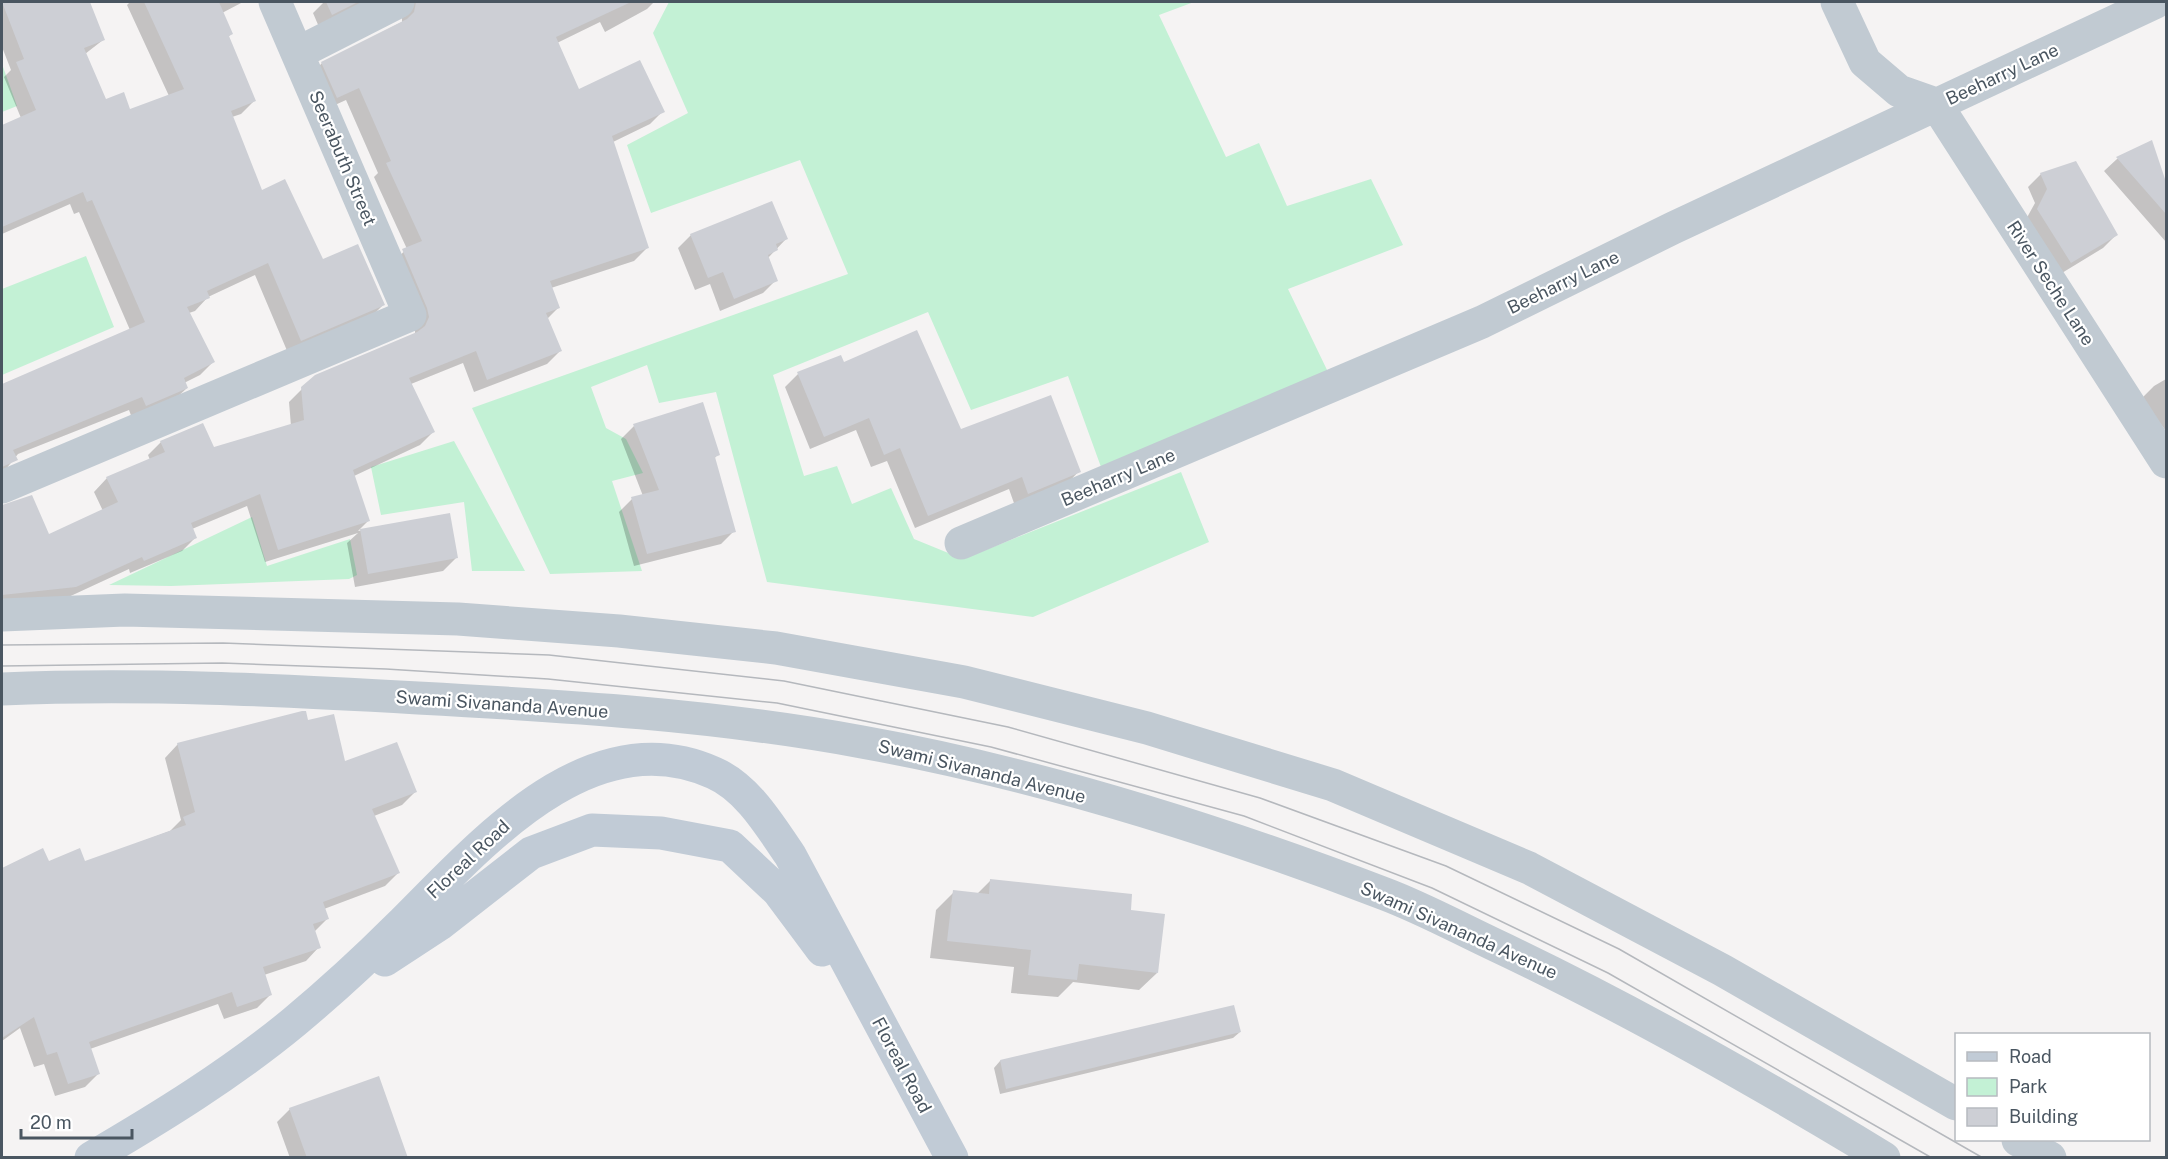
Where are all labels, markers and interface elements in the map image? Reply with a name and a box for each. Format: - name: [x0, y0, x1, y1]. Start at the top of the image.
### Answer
- street label: Beeharry Lane: [1942, 39, 2062, 109]
- street label: Seerabuth Street: [305, 87, 381, 229]
- street label: River Seche Lane: [2003, 217, 2099, 349]
- street label: Beeharry Lane: [1504, 246, 1622, 318]
- street label: Beeharry Lane: [1058, 444, 1178, 510]
- street label: Swami Sivananda Avenue: [395, 686, 609, 722]
- street label: Swami Sivananda Avenue: [876, 735, 1088, 807]
- street label: Floreal Road: [422, 815, 514, 903]
- street label: Swami Sivananda Avenue: [1357, 877, 1561, 983]
- street label: Floreal Road: [868, 1014, 936, 1116]
- legend: [1955, 1033, 2150, 1141]
- text: Road: [2009, 1046, 2052, 1067]
- text: Park: [2009, 1076, 2047, 1097]
- scale bar: [21, 1102, 132, 1140]
- text: Building: [2009, 1106, 2078, 1127]
- text: 20 m: [30, 1112, 72, 1133]

